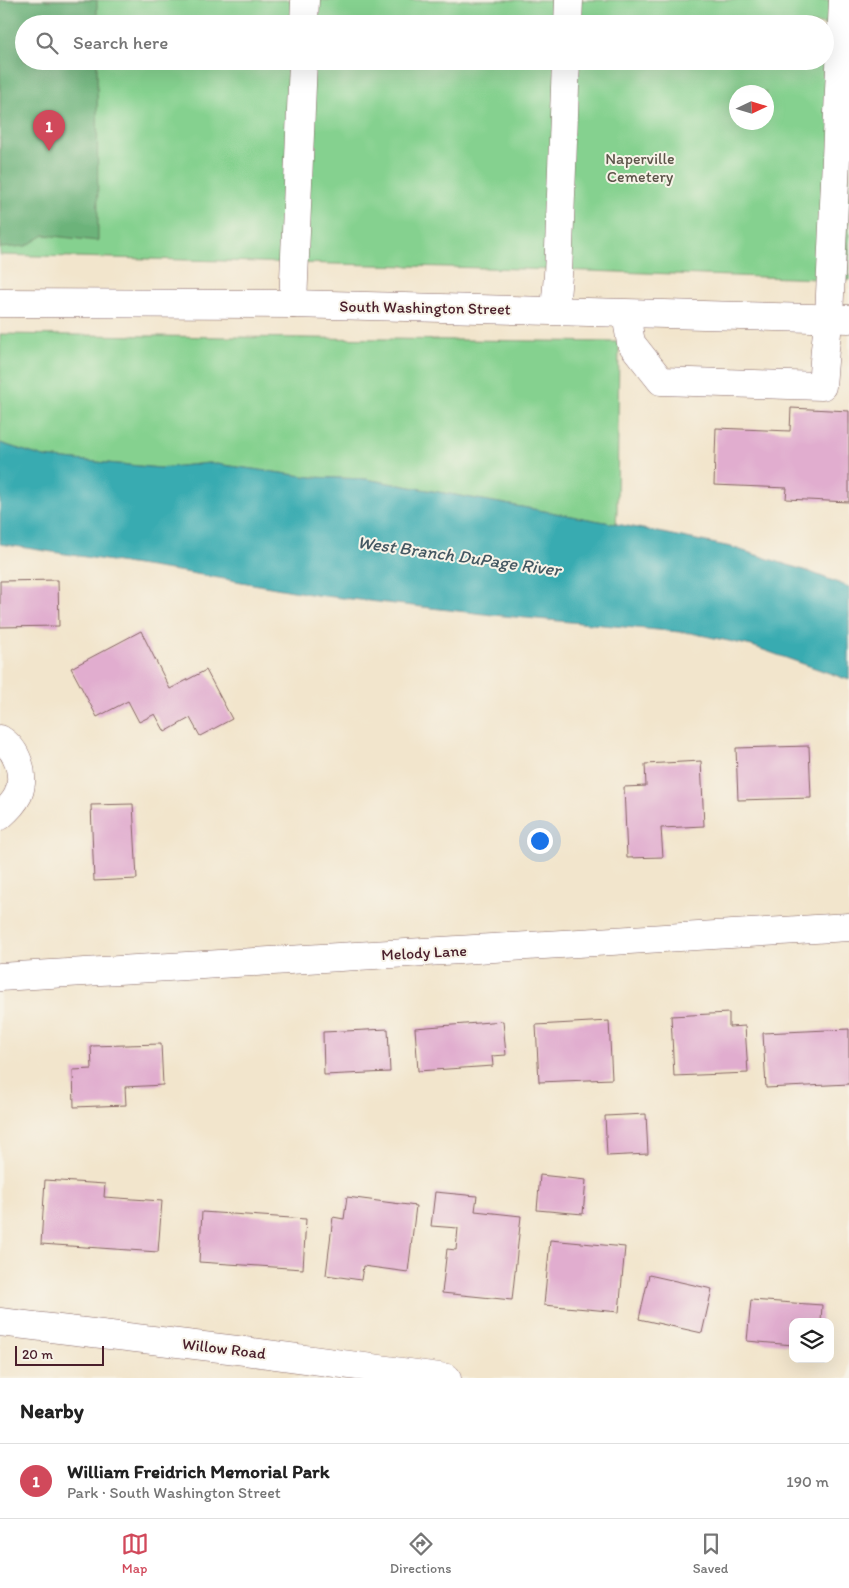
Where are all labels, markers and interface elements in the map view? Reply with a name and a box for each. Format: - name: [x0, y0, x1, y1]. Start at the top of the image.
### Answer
- search box: [15, 15, 834, 70]
- icon: search: [33, 29, 61, 57]
- text: Search here: [73, 31, 168, 54]
- north arrow: [729, 85, 774, 130]
- pin: 1: [33, 110, 65, 151]
- park label: Naperville Cemetery: [605, 149, 675, 186]
- street label: South Washington Street: [339, 297, 511, 318]
- water label: West Branch DuPage River: [356, 531, 564, 581]
- your location: [527, 828, 553, 854]
- street label: Melody Lane: [381, 941, 467, 964]
- map controls: [789, 1318, 834, 1363]
- button: layers: [789, 1318, 834, 1363]
- street label: Willow Road: [181, 1334, 267, 1363]
- scale bar: [15, 1343, 104, 1366]
- text: 20 m: [22, 1346, 53, 1363]
- text: Nearby: [20, 1398, 84, 1423]
- text: William Freidrich Memorial Park: [67, 1460, 329, 1483]
- text: 1: [32, 1472, 40, 1491]
- text: 190 m: [786, 1472, 829, 1491]
- text: Park · South Washington Street: [67, 1483, 281, 1502]
- tab: Map: [121, 1530, 149, 1577]
- tab: Directions: [390, 1530, 451, 1577]
- tab: Saved: [693, 1530, 728, 1577]

